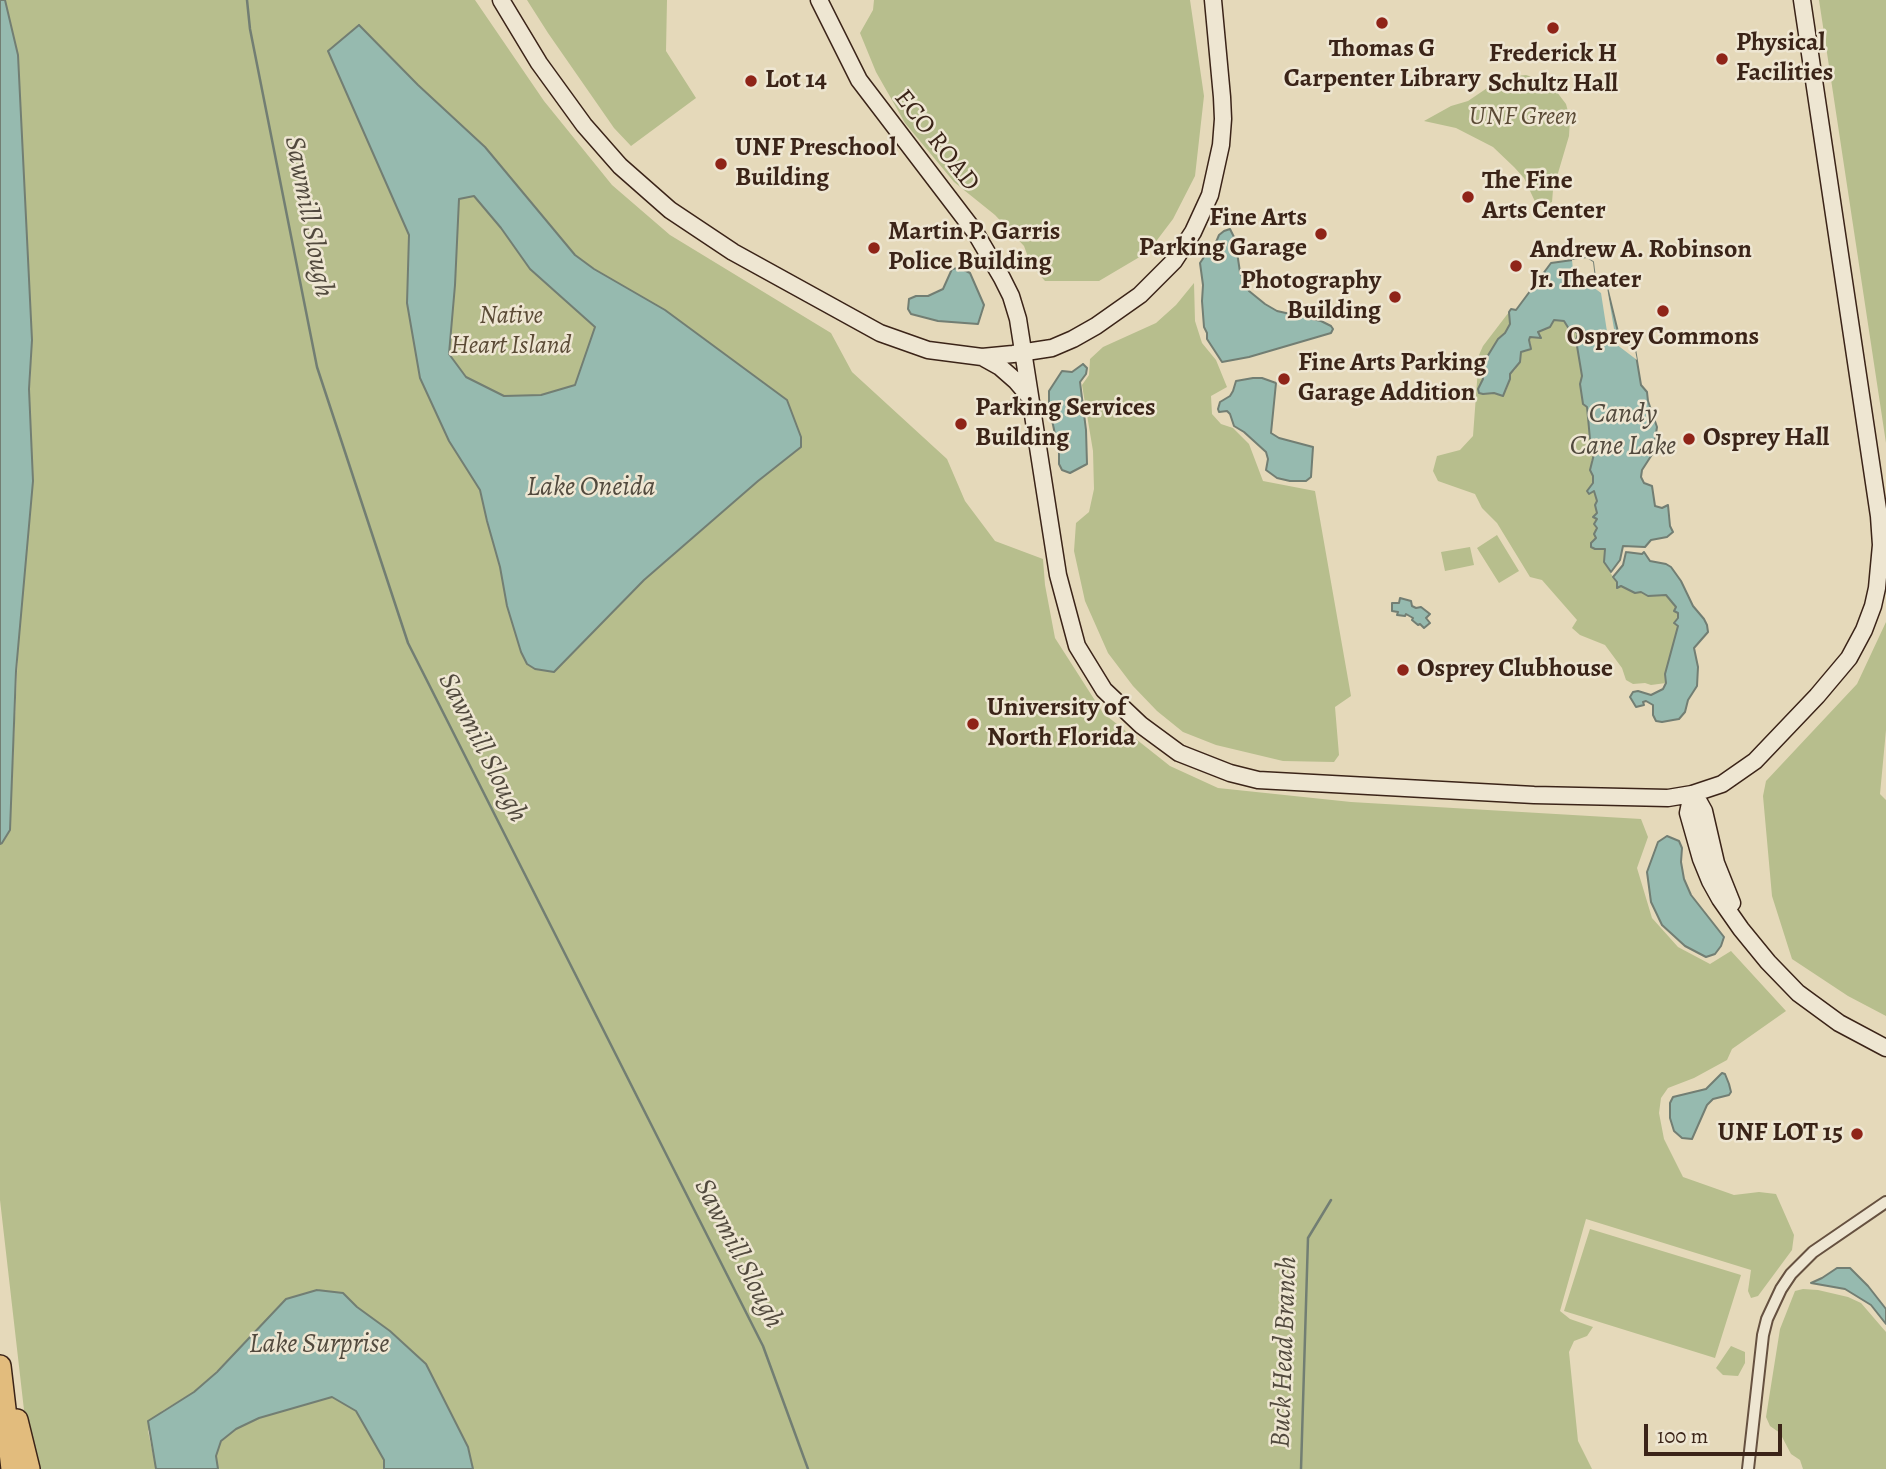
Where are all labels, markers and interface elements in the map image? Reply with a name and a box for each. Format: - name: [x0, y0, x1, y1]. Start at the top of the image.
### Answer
- marker: Thomas G Carpenter Library: [1374, 15, 1390, 31]
- marker: Frederick H Schultz Hall: [1545, 20, 1561, 36]
- place label: Physical Facilities: [1736, 28, 1833, 90]
- place label: Thomas G Carpenter Library: [1284, 34, 1480, 96]
- place label: Frederick H Schultz Hall: [1488, 39, 1618, 100]
- marker: Physical Facilities: [1714, 51, 1730, 67]
- place label: Lot 14: [765, 65, 827, 97]
- marker: Lot 14: [743, 73, 759, 89]
- street label: ECO ROAD: [887, 84, 985, 198]
- park label: UNF Green: [1469, 102, 1577, 134]
- place label: UNF Preschool Building: [735, 133, 896, 194]
- water label: Sawmill Slough: [276, 134, 340, 300]
- marker: UNF Preschool Building: [713, 156, 729, 172]
- place label: The Fine Arts Center: [1482, 166, 1606, 228]
- marker: The Fine Arts Center: [1460, 189, 1476, 205]
- place label: Fine Arts Parking Garage: [1139, 203, 1307, 264]
- place label: Martin P. Garris Police Building: [888, 217, 1060, 278]
- marker: Fine Arts Parking Garage: [1313, 226, 1329, 242]
- place label: Andrew A. Robinson Jr. Theater: [1530, 235, 1752, 296]
- marker: Martin P. Garris Police Building: [866, 240, 882, 256]
- marker: Andrew A. Robinson Jr. Theater: [1508, 258, 1524, 274]
- place label: Photography Building: [1240, 266, 1381, 328]
- marker: Photography Building: [1387, 289, 1403, 305]
- park label: Native Heart Island: [450, 301, 572, 362]
- marker: Osprey Commons: [1655, 303, 1671, 319]
- place label: Osprey Commons: [1567, 322, 1759, 354]
- place label: Fine Arts Parking Garage Addition: [1298, 348, 1487, 410]
- marker: Fine Arts Parking Garage Addition: [1276, 371, 1292, 387]
- place label: Parking Services Building: [975, 393, 1156, 454]
- water label: Candy Cane Lake: [1570, 398, 1676, 464]
- marker: Parking Services Building: [953, 416, 969, 432]
- place label: Osprey Hall: [1703, 423, 1829, 455]
- marker: Osprey Hall: [1681, 431, 1697, 447]
- water label: Lake Oneida: [526, 471, 656, 505]
- place label: Osprey Clubhouse: [1417, 654, 1613, 686]
- marker: Osprey Clubhouse: [1395, 662, 1411, 678]
- water label: Sawmill Slough: [430, 668, 534, 828]
- place label: University of North Florida: [987, 693, 1136, 754]
- marker: University of North Florida: [965, 716, 981, 732]
- place label: UNF LOT 15: [1718, 1118, 1843, 1150]
- marker: UNF LOT 15: [1849, 1126, 1865, 1142]
- water label: Sawmill Slough: [686, 1174, 790, 1334]
- water label: Buck Head Branch: [1265, 1255, 1305, 1449]
- water label: Lake Surprise: [249, 1328, 389, 1362]
- scale bar: [1648, 1410, 1786, 1454]
- text: 100 m: [1657, 1422, 1708, 1450]

